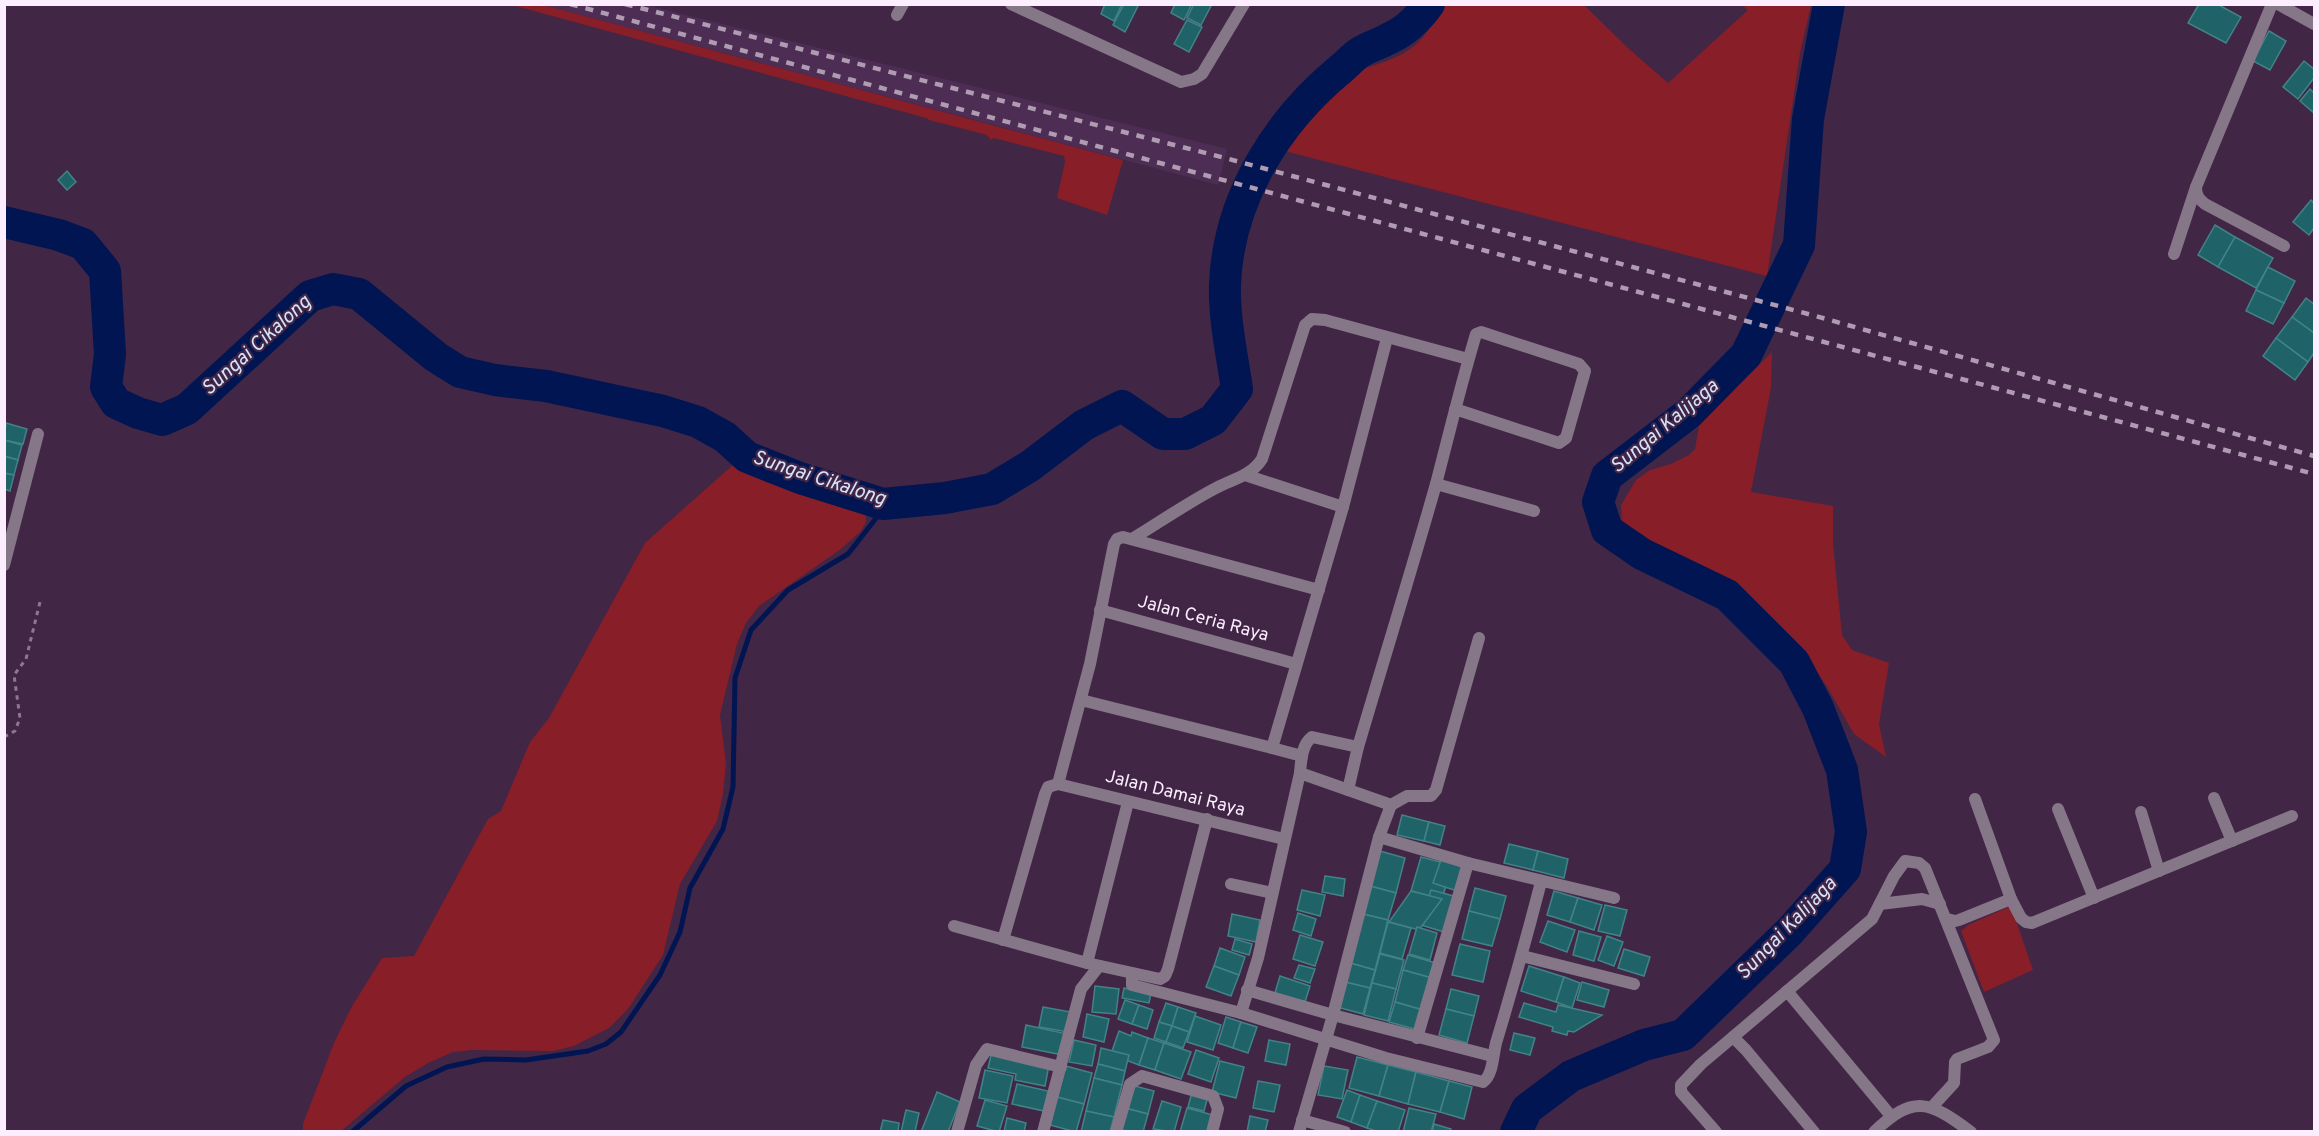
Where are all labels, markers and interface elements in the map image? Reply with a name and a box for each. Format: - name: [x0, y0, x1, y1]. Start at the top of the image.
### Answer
- water label: Sungai Cikalong: [197, 289, 318, 402]
- water label: Sungai Kalijaga: [1605, 374, 1725, 480]
- water label: Sungai Cikalong: [749, 445, 890, 513]
- street label: Jalan Ceria Raya: [1135, 590, 1271, 648]
- street label: Jalan Damai Raya: [1103, 766, 1247, 822]
- water label: Sungai Kalijaga: [1731, 871, 1843, 986]

